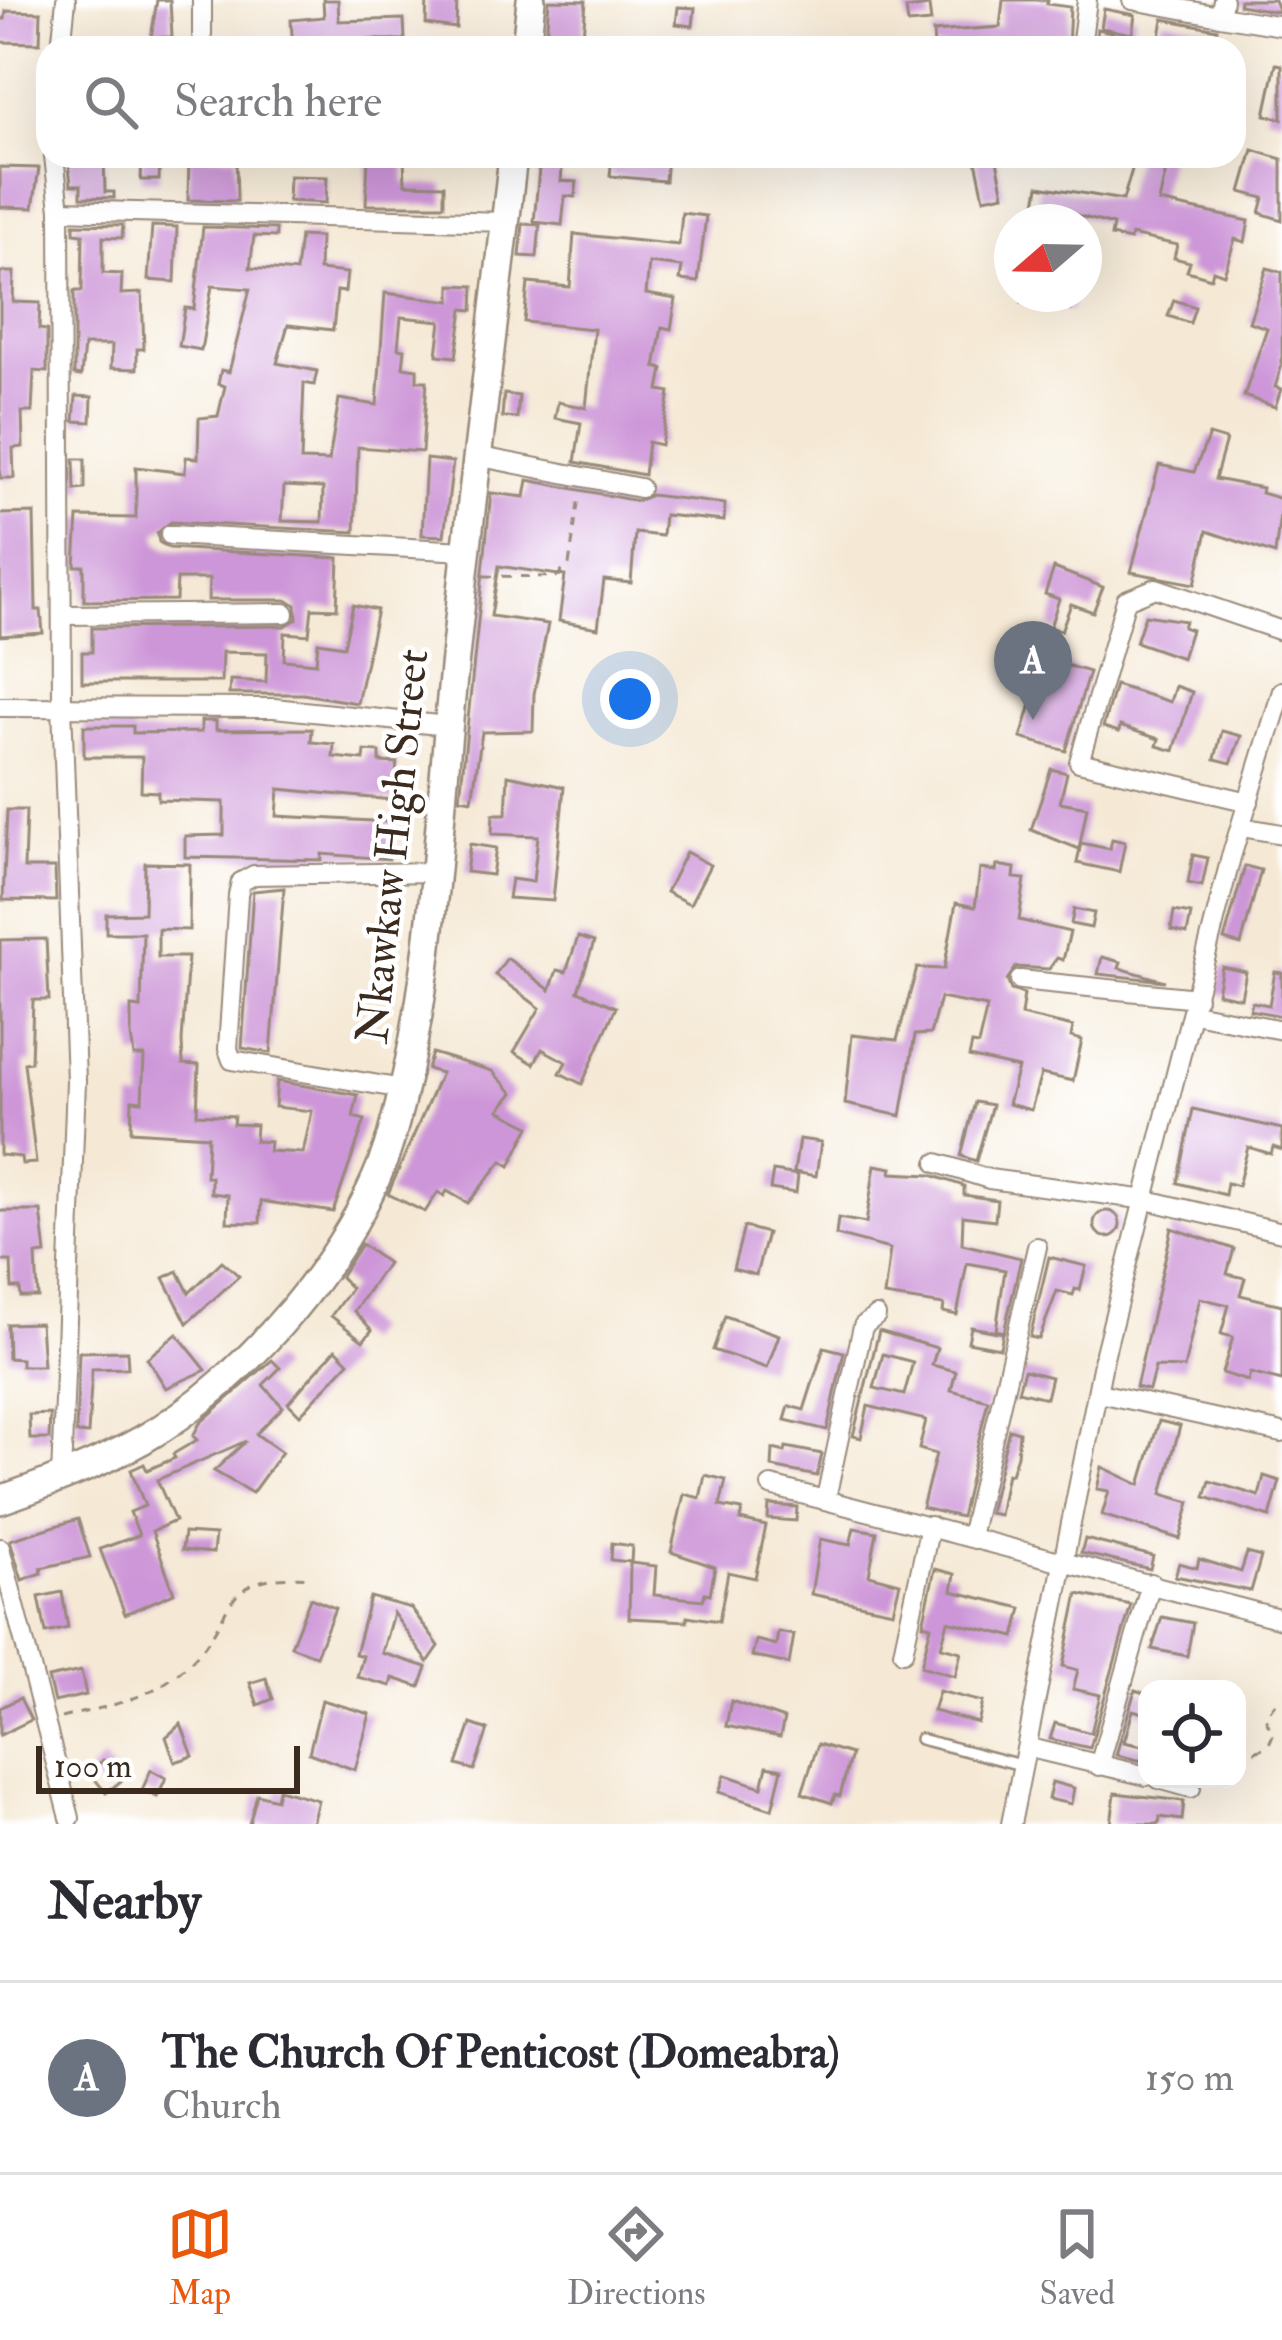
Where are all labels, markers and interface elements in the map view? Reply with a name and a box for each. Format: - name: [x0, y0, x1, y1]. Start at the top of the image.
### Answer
- search box: [36, 36, 1246, 168]
- icon: search: [78, 69, 144, 135]
- text: Search here: [174, 74, 382, 130]
- north arrow: [994, 204, 1102, 312]
- pin: A: [994, 621, 1072, 720]
- street label: Nkawkaw High Street: [344, 646, 442, 1046]
- your location: [600, 669, 660, 729]
- map controls: [1138, 1680, 1246, 1788]
- button: locate: [1138, 1680, 1246, 1788]
- scale bar: [36, 1740, 300, 1793]
- text: 100 m: [54, 1746, 132, 1787]
- text: Nearby: [48, 1870, 201, 1934]
- text: The Church Of Penticost (Domeabra): [162, 2025, 840, 2081]
- text: A: [75, 2053, 99, 2102]
- text: 150 m: [1145, 2053, 1234, 2102]
- text: Church: [162, 2081, 281, 2130]
- tab: Map: [167, 2201, 233, 2314]
- tab: Directions: [567, 2201, 706, 2314]
- tab: Saved: [1040, 2201, 1115, 2314]

